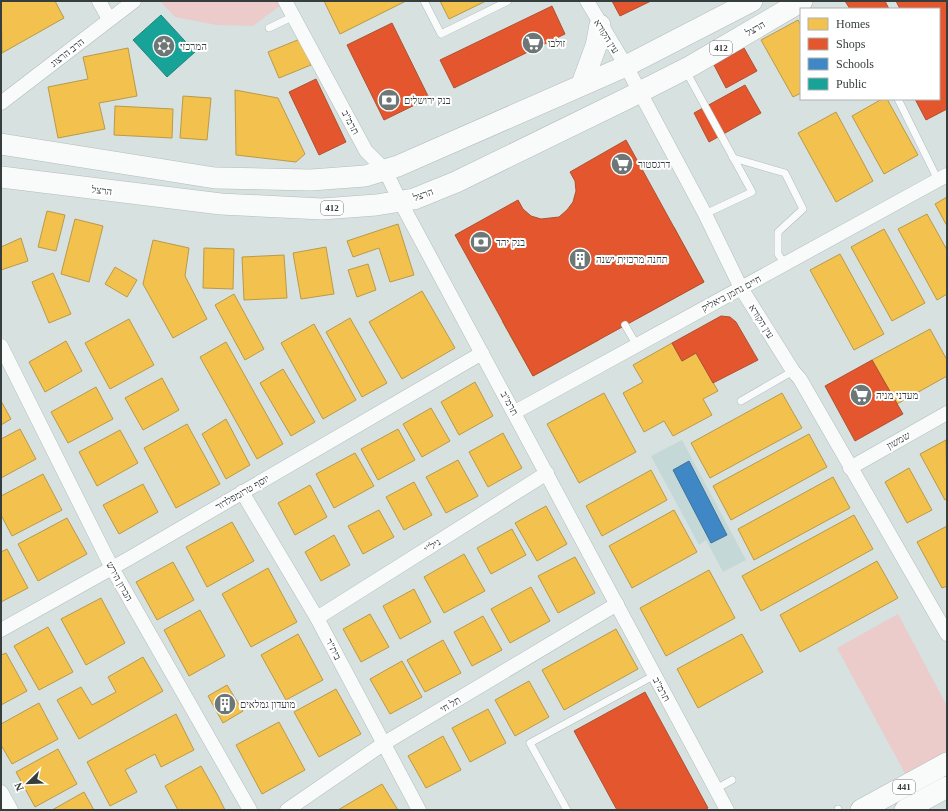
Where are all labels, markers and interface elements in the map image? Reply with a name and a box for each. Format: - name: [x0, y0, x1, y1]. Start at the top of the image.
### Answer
- legend: [800, 8, 940, 100]
- street label: עין הקורא: [592, 17, 621, 56]
- text: Homes: [836, 17, 870, 31]
- street label: הרצל: [743, 18, 767, 39]
- supermarket icon: זולבו: [520, 30, 546, 56]
- synagogue icon: המרכזי: [151, 33, 177, 59]
- street label: הרב הרצוג: [48, 36, 87, 69]
- text: Shops: [836, 37, 866, 51]
- place label: זולבו: [548, 38, 566, 49]
- place label: המרכזי: [180, 41, 207, 52]
- road number: 412: [710, 41, 732, 55]
- text: Schools: [836, 57, 874, 71]
- text: Public: [836, 77, 867, 91]
- bank icon: בנק ירושלים: [376, 87, 402, 113]
- place label: בנק ירושלים: [404, 95, 451, 106]
- street label: תרמ"ב: [340, 108, 361, 136]
- supermarket icon: דרגסטור: [609, 151, 635, 177]
- place label: דרגסטור: [638, 159, 670, 170]
- street label: הרצל: [90, 184, 113, 197]
- street label: הרצל: [411, 186, 435, 204]
- road number: 412: [321, 201, 343, 215]
- bank icon: בנק יהד: [468, 229, 494, 255]
- place label: בנק יהד: [496, 237, 525, 248]
- building icon: תחנה מרכזית ישנה: [567, 246, 593, 272]
- place label: תחנה מרכזית ישנה: [596, 254, 668, 265]
- street label: חיים נחמן ביאליק: [699, 273, 763, 314]
- street label: עין הקורא: [747, 302, 776, 341]
- supermarket icon: מעדני מניה: [848, 382, 874, 408]
- street label: תרמ"ב: [498, 389, 521, 417]
- place label: מעדני מניה: [876, 390, 918, 401]
- street label: שמשון: [885, 430, 912, 451]
- street label: יוסף טרומפלדור: [213, 472, 271, 512]
- street label: ניל"י: [422, 536, 443, 555]
- street label: הברון הירש: [104, 560, 135, 603]
- street label: בית"ר: [324, 637, 344, 662]
- street label: תרמ"ב: [651, 675, 672, 703]
- building icon: מועדון גמלאים: [212, 691, 238, 717]
- street label: תל חי: [438, 694, 462, 715]
- place label: מועדון גמלאים: [240, 699, 295, 710]
- north arrow: [8, 763, 48, 803]
- road number: 441: [893, 780, 915, 794]
- text: N: [12, 781, 26, 793]

